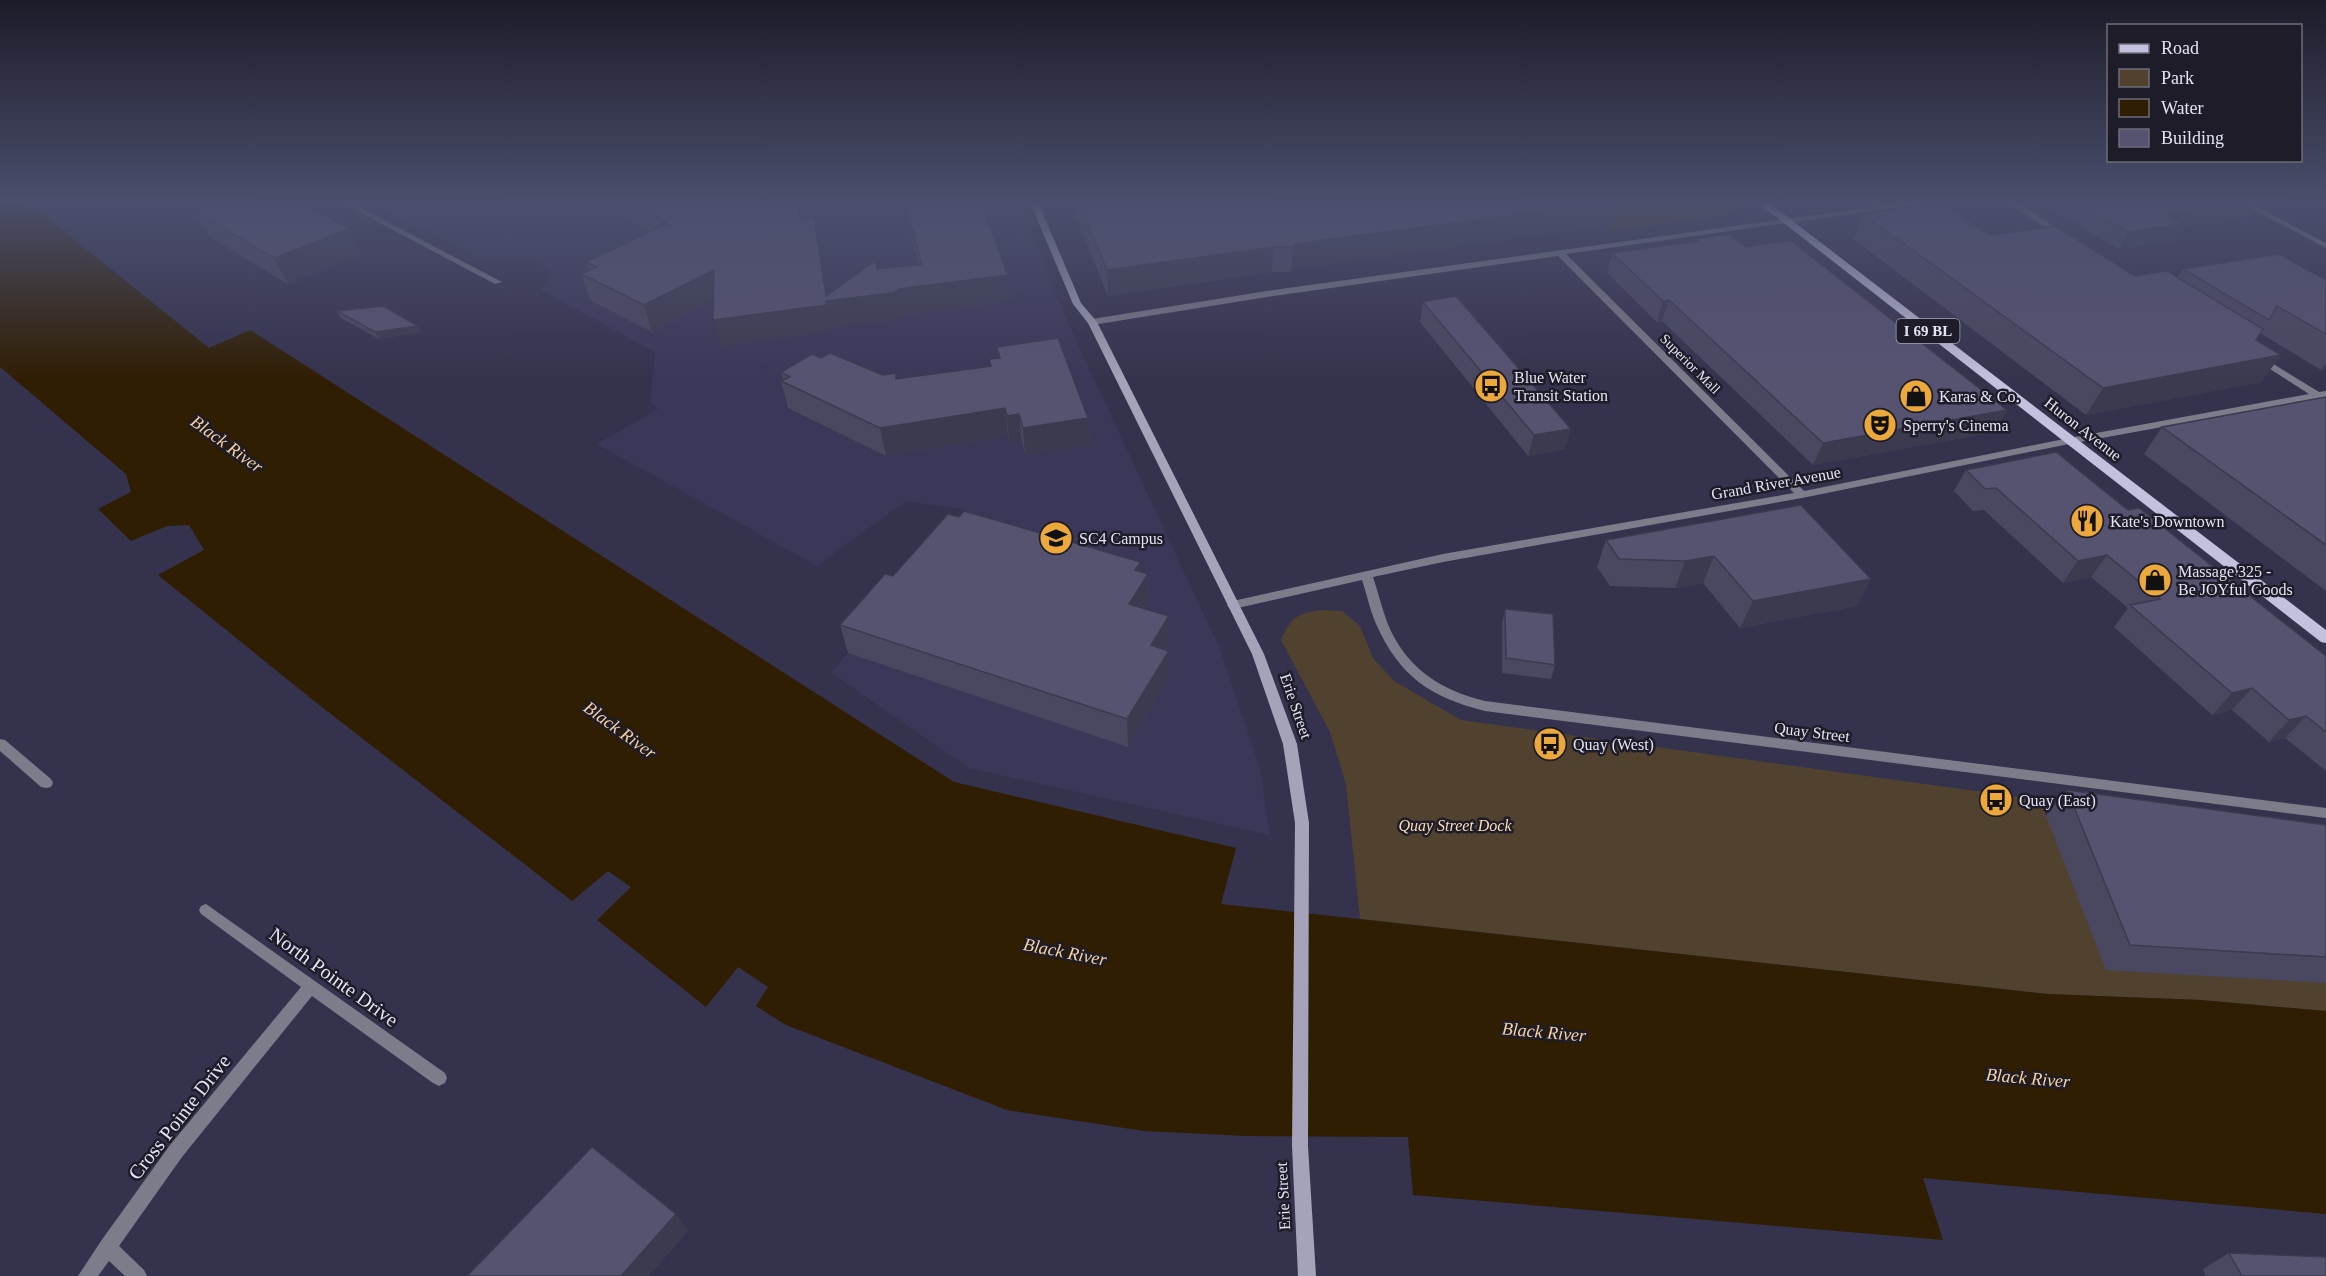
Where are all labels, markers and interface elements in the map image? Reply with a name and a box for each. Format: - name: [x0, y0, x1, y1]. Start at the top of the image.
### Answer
- legend: [2107, 24, 2302, 162]
- text: Road: [2161, 38, 2199, 58]
- text: Park: [2161, 68, 2194, 88]
- text: Water: [2161, 98, 2204, 118]
- text: Building: [2161, 128, 2224, 148]
- road number: I 69 BL: [1896, 319, 1960, 343]
- street label: Superior Mall: [1657, 331, 1723, 397]
- bus stop icon: Blue Water Transit Station: [1473, 368, 1509, 404]
- place label: Blue Water Transit Station: [1514, 369, 1608, 404]
- shop icon: Karas & Co.: [1898, 378, 1934, 414]
- place label: Karas & Co.: [1939, 388, 2019, 405]
- street label: Huron Avenue: [2041, 394, 2125, 464]
- theatre icon: Sperry's Cinema: [1862, 407, 1898, 443]
- water label: Black River: [187, 411, 268, 477]
- place label: Sperry's Cinema: [1903, 417, 2009, 435]
- street label: Grand River Avenue: [1710, 463, 1842, 503]
- restaurant icon: Kate's Downtown: [2069, 503, 2105, 539]
- place label: Kate's Downtown: [2110, 513, 2224, 530]
- school or university icon: SC4 Campus: [1038, 520, 1074, 556]
- place label: SC4 Campus: [1079, 530, 1163, 548]
- shop icon: Massage 325 - Be JOYful Goods: [2137, 562, 2173, 598]
- place label: Massage 325 - Be JOYful Goods: [2178, 563, 2293, 598]
- street label: Erie Street: [1277, 671, 1315, 741]
- water label: Black River: [580, 697, 661, 763]
- street label: Quay Street: [1773, 719, 1851, 746]
- bus stop icon: Quay (West): [1532, 726, 1568, 762]
- place label: Quay (West): [1573, 736, 1654, 754]
- bus stop icon: Quay (East): [1978, 782, 2014, 818]
- place label: Quay (East): [2019, 792, 2096, 810]
- park label: Quay Street Dock: [1398, 817, 1512, 835]
- street label: North Pointe Drive: [266, 923, 403, 1031]
- water label: Black River: [1022, 934, 1109, 970]
- water label: Black River: [1501, 1018, 1588, 1046]
- street label: Cross Pointe Drive: [123, 1050, 235, 1184]
- water label: Black River: [1985, 1064, 2072, 1092]
- street label: Erie Street: [1273, 1161, 1293, 1230]

